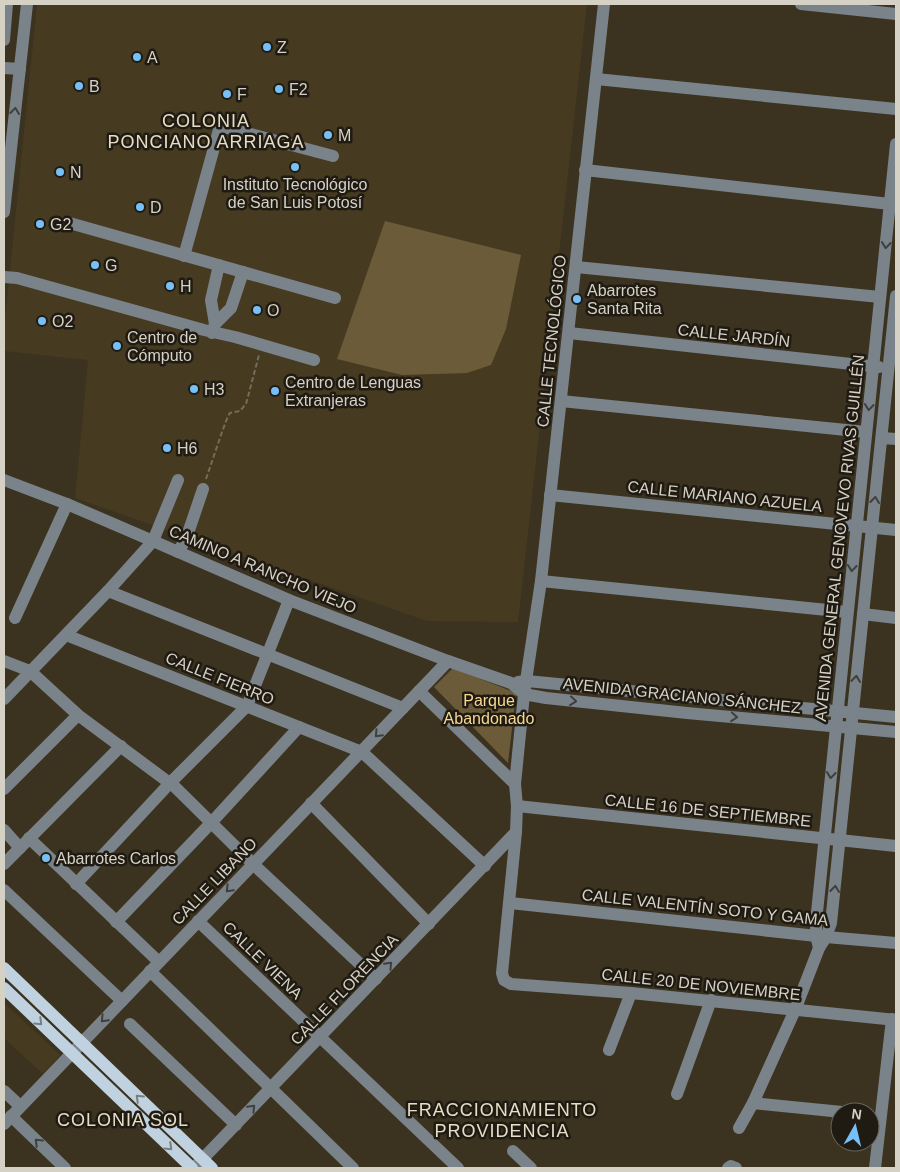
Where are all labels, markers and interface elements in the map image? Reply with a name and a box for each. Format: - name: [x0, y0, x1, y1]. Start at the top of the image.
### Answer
- place label: Z: [277, 39, 287, 56]
- marker: Z: [261, 41, 273, 53]
- place label: A: [147, 49, 158, 66]
- marker: A: [131, 51, 143, 63]
- place label: B: [89, 78, 100, 95]
- marker: B: [73, 80, 85, 92]
- place label: F2: [289, 81, 308, 98]
- marker: F2: [273, 83, 285, 95]
- place label: F: [237, 86, 247, 103]
- marker: F: [221, 88, 233, 100]
- one-way arrow: [9, 107, 19, 116]
- district label: COLONIA PONCIANO ARRIAGA: [107, 111, 305, 152]
- place label: M: [338, 127, 351, 144]
- marker: M: [322, 129, 334, 141]
- marker: Instituto Tecnológico de San Luis Potosí: [289, 161, 301, 173]
- place label: N: [70, 164, 82, 181]
- marker: N: [54, 166, 66, 178]
- place label: Instituto Tecnológico de San Luis Potosí: [223, 176, 367, 211]
- place label: D: [150, 199, 162, 216]
- marker: D: [134, 201, 146, 213]
- place label: G2: [50, 216, 71, 233]
- marker: G2: [34, 218, 46, 230]
- one-way arrow: [881, 241, 892, 249]
- street label: CALLE TECNOLÓGICO: [533, 254, 569, 428]
- place label: G: [105, 257, 117, 274]
- marker: G: [89, 259, 101, 271]
- place label: H: [180, 278, 192, 295]
- marker: H: [164, 280, 176, 292]
- place label: Abarrotes Santa Rita: [587, 282, 662, 317]
- marker: Abarrotes Santa Rita: [571, 293, 583, 305]
- place label: O: [267, 302, 279, 319]
- marker: O: [251, 304, 263, 316]
- place label: O2: [52, 313, 73, 330]
- marker: O2: [36, 315, 48, 327]
- street label: CALLE JARDÍN: [677, 320, 791, 350]
- place label: Centro de Cómputo: [127, 329, 197, 364]
- marker: Centro de Cómputo: [111, 340, 123, 352]
- street label: AVENIDA GENERAL GENOVEVO RIVAS GUILLÉN: [811, 354, 867, 722]
- place label: Centro de Lenguas Extranjeras: [285, 374, 421, 409]
- place label: H3: [204, 381, 225, 398]
- marker: H3: [188, 383, 200, 395]
- marker: Centro de Lenguas Extranjeras: [269, 385, 281, 397]
- one-way arrow: [864, 403, 875, 411]
- place label: H6: [177, 440, 198, 457]
- marker: H6: [161, 442, 173, 454]
- street label: CALLE MARIANO AZUELA: [627, 478, 823, 515]
- one-way arrow: [869, 496, 880, 504]
- street label: CAMINO A RANCHO VIEJO: [167, 522, 359, 617]
- one-way arrow: [847, 564, 858, 572]
- street label: CALLE FIERRO: [163, 649, 277, 708]
- street label: AVENIDA GRACIANO SÁNCHEZ: [562, 674, 802, 716]
- one-way arrow: [850, 675, 861, 683]
- park label: Parque Abandonado: [444, 692, 534, 727]
- one-way arrow: [569, 695, 577, 706]
- one-way arrow: [731, 711, 739, 722]
- one-way arrow: [375, 729, 384, 738]
- one-way arrow: [826, 771, 837, 779]
- street label: CALLE 16 DE SEPTIEMBRE: [604, 791, 812, 830]
- street label: CALLE LIBANO: [169, 835, 260, 928]
- place label: Abarrotes Carlos: [56, 850, 176, 867]
- marker: Abarrotes Carlos: [40, 852, 52, 864]
- one-way arrow: [226, 883, 235, 892]
- street label: CALLE VALENTÍN SOTO Y GAMA: [581, 885, 829, 929]
- one-way arrow: [829, 885, 840, 893]
- street label: CALLE VIENA: [220, 918, 306, 1003]
- street label: CALLE FLORENCIA: [287, 930, 402, 1048]
- one-way arrow: [383, 962, 392, 971]
- street label: CALLE 20 DE NOVIEMBRE: [601, 966, 801, 1003]
- one-way arrow: [101, 1013, 110, 1022]
- one-way arrow: [33, 1016, 42, 1025]
- one-way arrow: [135, 1095, 144, 1104]
- district label: FRACCIONAMIENTO PROVIDENCIA: [407, 1100, 597, 1141]
- north arrow: [830, 1102, 880, 1152]
- one-way arrow: [246, 1104, 255, 1113]
- text: N: [851, 1105, 863, 1123]
- district label: COLONIA SOL: [57, 1110, 189, 1130]
- one-way arrow: [35, 1139, 44, 1148]
- one-way arrow: [163, 1141, 172, 1150]

